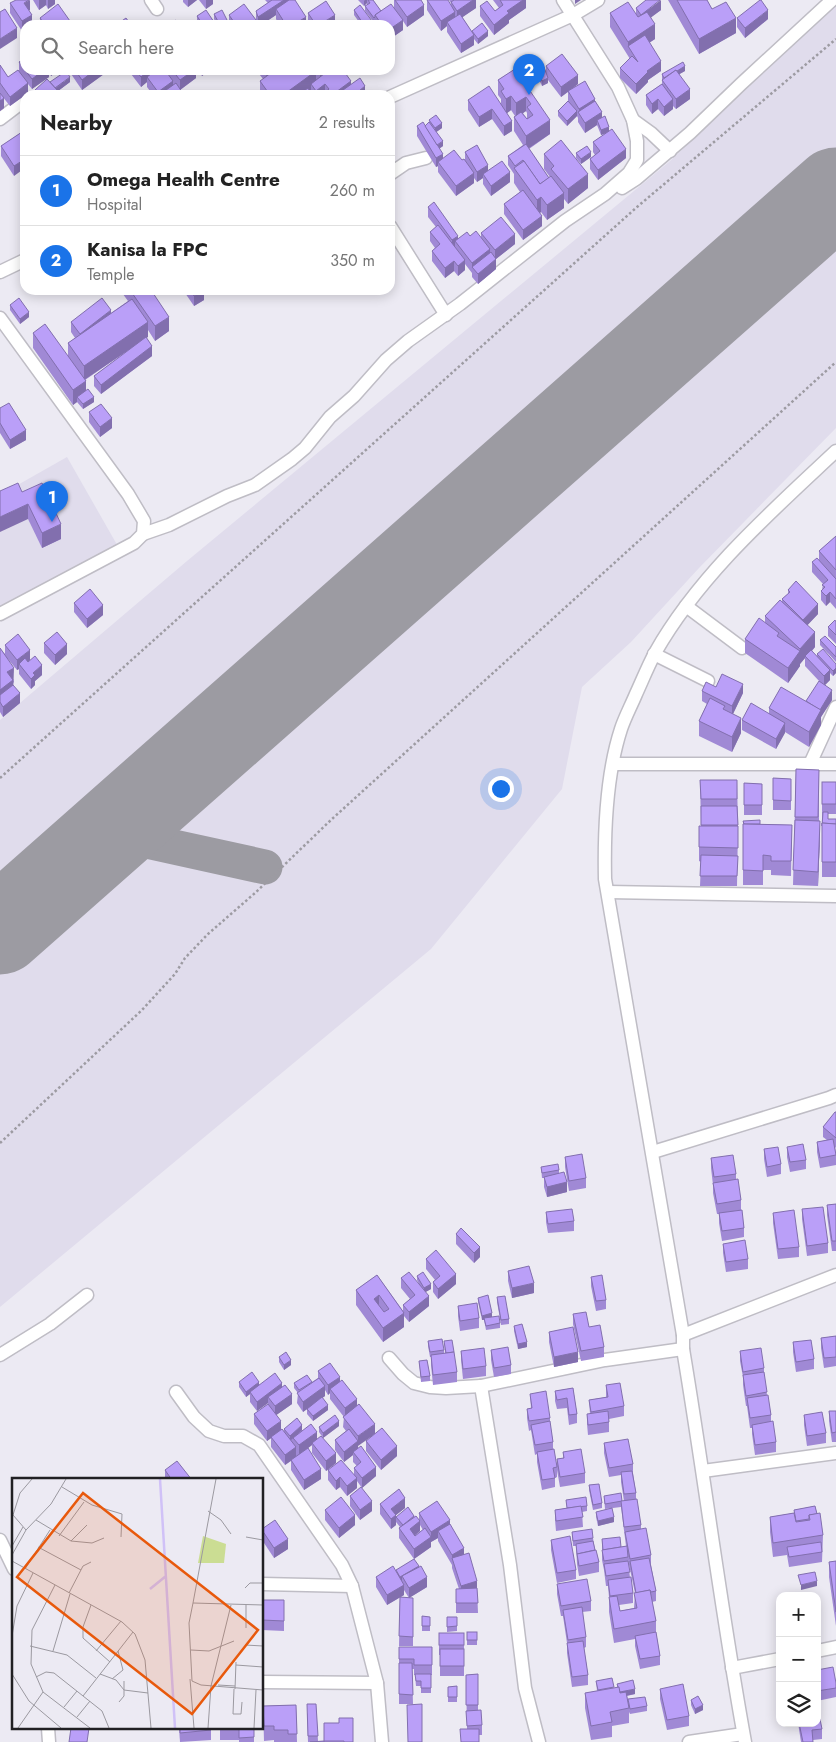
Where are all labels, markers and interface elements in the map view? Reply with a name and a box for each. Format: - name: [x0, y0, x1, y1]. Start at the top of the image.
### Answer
- search box: [20, 20, 395, 75]
- icon: search: [38, 34, 66, 62]
- text: Search here: [78, 34, 174, 61]
- pin: 2: [513, 54, 545, 95]
- text: Nearby: [40, 108, 112, 138]
- text: 2 results: [319, 111, 375, 134]
- text: Omega Health Centre: [87, 166, 280, 193]
- text: 1: [52, 179, 60, 202]
- text: 260 m: [330, 179, 375, 202]
- text: Hospital: [87, 193, 142, 216]
- text: Kanisa la FPC: [87, 236, 208, 263]
- text: 2: [51, 249, 61, 272]
- text: 350 m: [330, 249, 375, 272]
- text: Temple: [87, 263, 135, 286]
- pin: 1: [36, 481, 68, 522]
- your location: [488, 776, 514, 802]
- inset map: [12, 1478, 264, 1730]
- map controls: [776, 1592, 821, 1727]
- button: +: [776, 1592, 821, 1637]
- button: −: [776, 1637, 821, 1682]
- button: layers: [776, 1682, 821, 1727]

